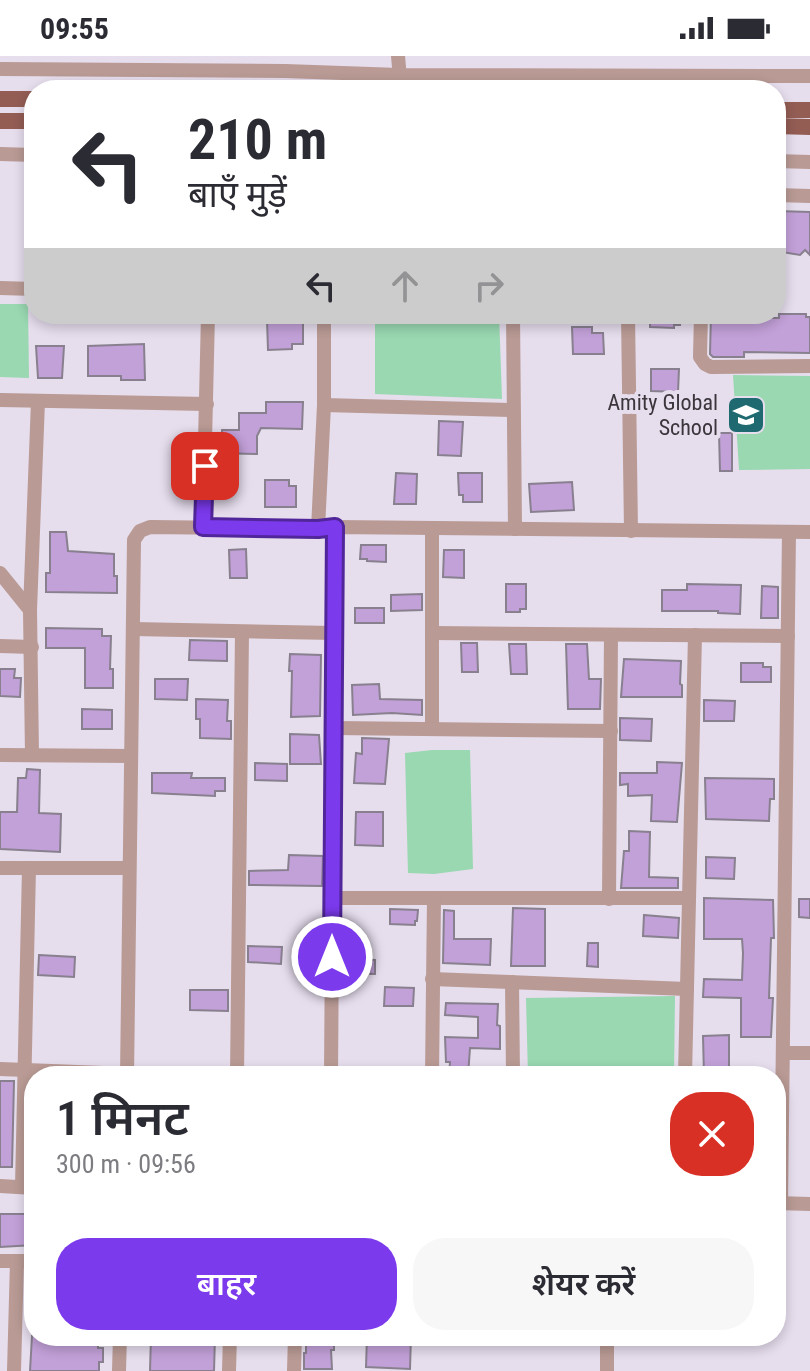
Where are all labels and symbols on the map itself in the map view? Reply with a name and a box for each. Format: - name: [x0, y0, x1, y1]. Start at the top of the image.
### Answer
- place label: Amity Global School: [607, 390, 718, 440]
- school or university icon: Amity Global School: [725, 394, 767, 436]
- pin: [171, 432, 239, 500]
- position arrow: [290, 915, 374, 999]

